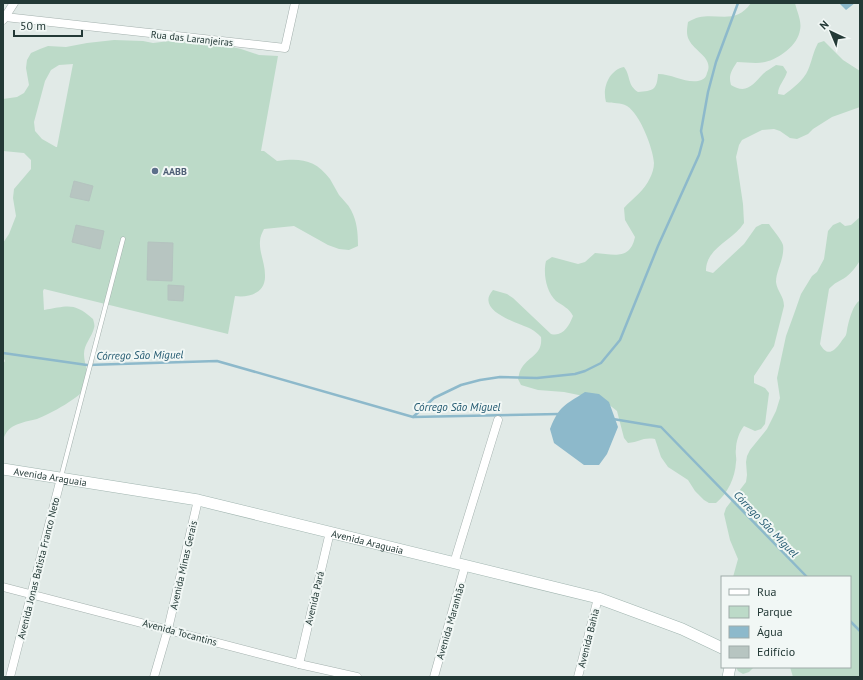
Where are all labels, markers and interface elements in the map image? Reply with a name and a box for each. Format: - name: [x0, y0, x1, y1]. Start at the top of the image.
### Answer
- scale bar: [14, 12, 82, 38]
- north arrow: [811, 12, 851, 52]
- text: N: [817, 17, 832, 32]
- text: 50 m: [20, 18, 46, 33]
- street label: Rua das Laranjeiras: [150, 28, 234, 49]
- place label: AABB: [163, 165, 187, 178]
- marker: AABB: [150, 166, 160, 176]
- water label: Córrego São Miguel: [96, 347, 184, 363]
- water label: Córrego São Miguel: [413, 400, 501, 414]
- street label: Avenida Araguaia: [13, 465, 88, 489]
- water label: Córrego São Miguel: [731, 488, 801, 560]
- street label: Avenida Jonas Batista Franco Neto: [15, 496, 62, 640]
- street label: Avenida Minas Gerais: [167, 519, 200, 611]
- street label: Avenida Araguaia: [330, 527, 405, 557]
- street label: Avenida Pará: [302, 570, 327, 626]
- legend: [721, 576, 851, 668]
- street label: Avenida Maranhão: [433, 581, 468, 661]
- text: Rua: [757, 584, 776, 599]
- text: Parque: [757, 604, 792, 619]
- street label: Avenida Bahia: [575, 607, 602, 669]
- street label: Avenida Tocantins: [141, 616, 218, 649]
- text: Água: [757, 624, 783, 639]
- text: Edifício: [757, 644, 795, 659]

